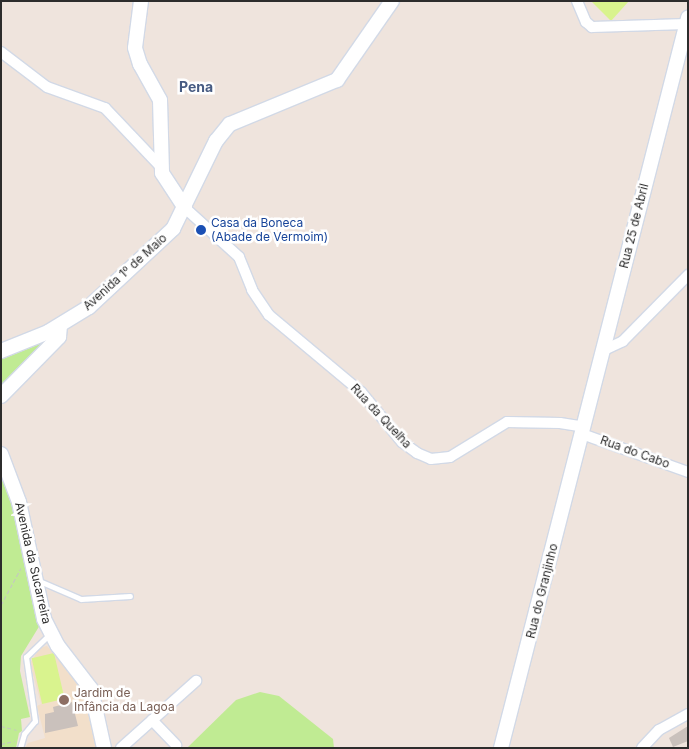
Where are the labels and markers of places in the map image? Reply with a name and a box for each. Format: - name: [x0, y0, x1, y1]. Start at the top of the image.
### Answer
- place label: Casa da Boneca (Abade de Vermoim): [211, 216, 328, 244]
- marker: Casa da Boneca (Abade de Vermoim): [195, 224, 207, 236]
- place label: Jardim de Infância da Lagoa: [74, 686, 175, 714]
- marker: Jardim de Infância da Lagoa: [58, 694, 70, 706]

